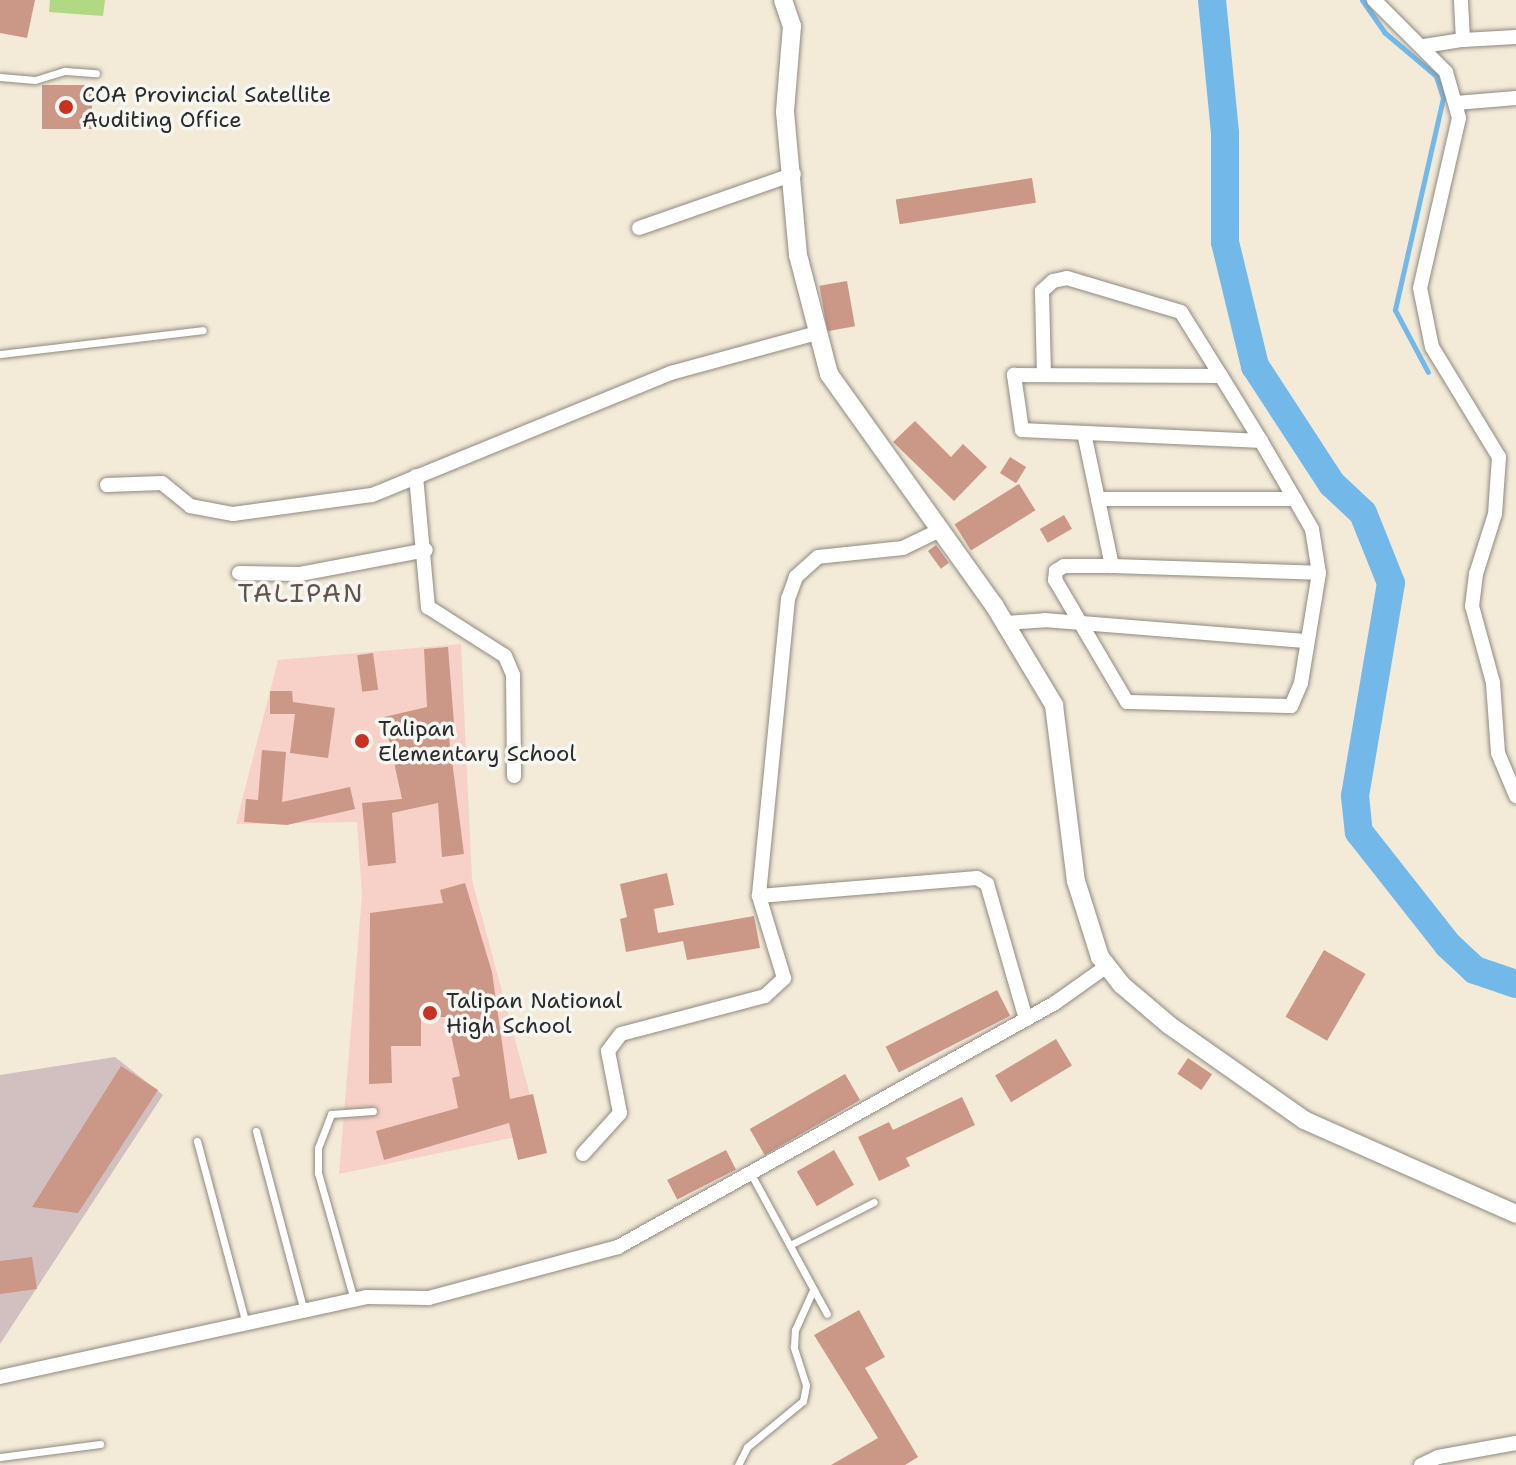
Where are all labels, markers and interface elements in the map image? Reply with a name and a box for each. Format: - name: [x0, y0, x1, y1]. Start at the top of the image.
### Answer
- place label: COA Provincial Satellite Auditing Office: [82, 81, 331, 132]
- marker: COA Provincial Satellite Auditing Office: [57, 98, 75, 116]
- district label: TALIPAN: [237, 577, 365, 609]
- place label: Talipan Elementary School: [378, 715, 576, 766]
- marker: Talipan Elementary School: [353, 732, 371, 750]
- place label: Talipan National High School: [446, 987, 622, 1038]
- marker: Talipan National High School: [421, 1004, 439, 1022]

